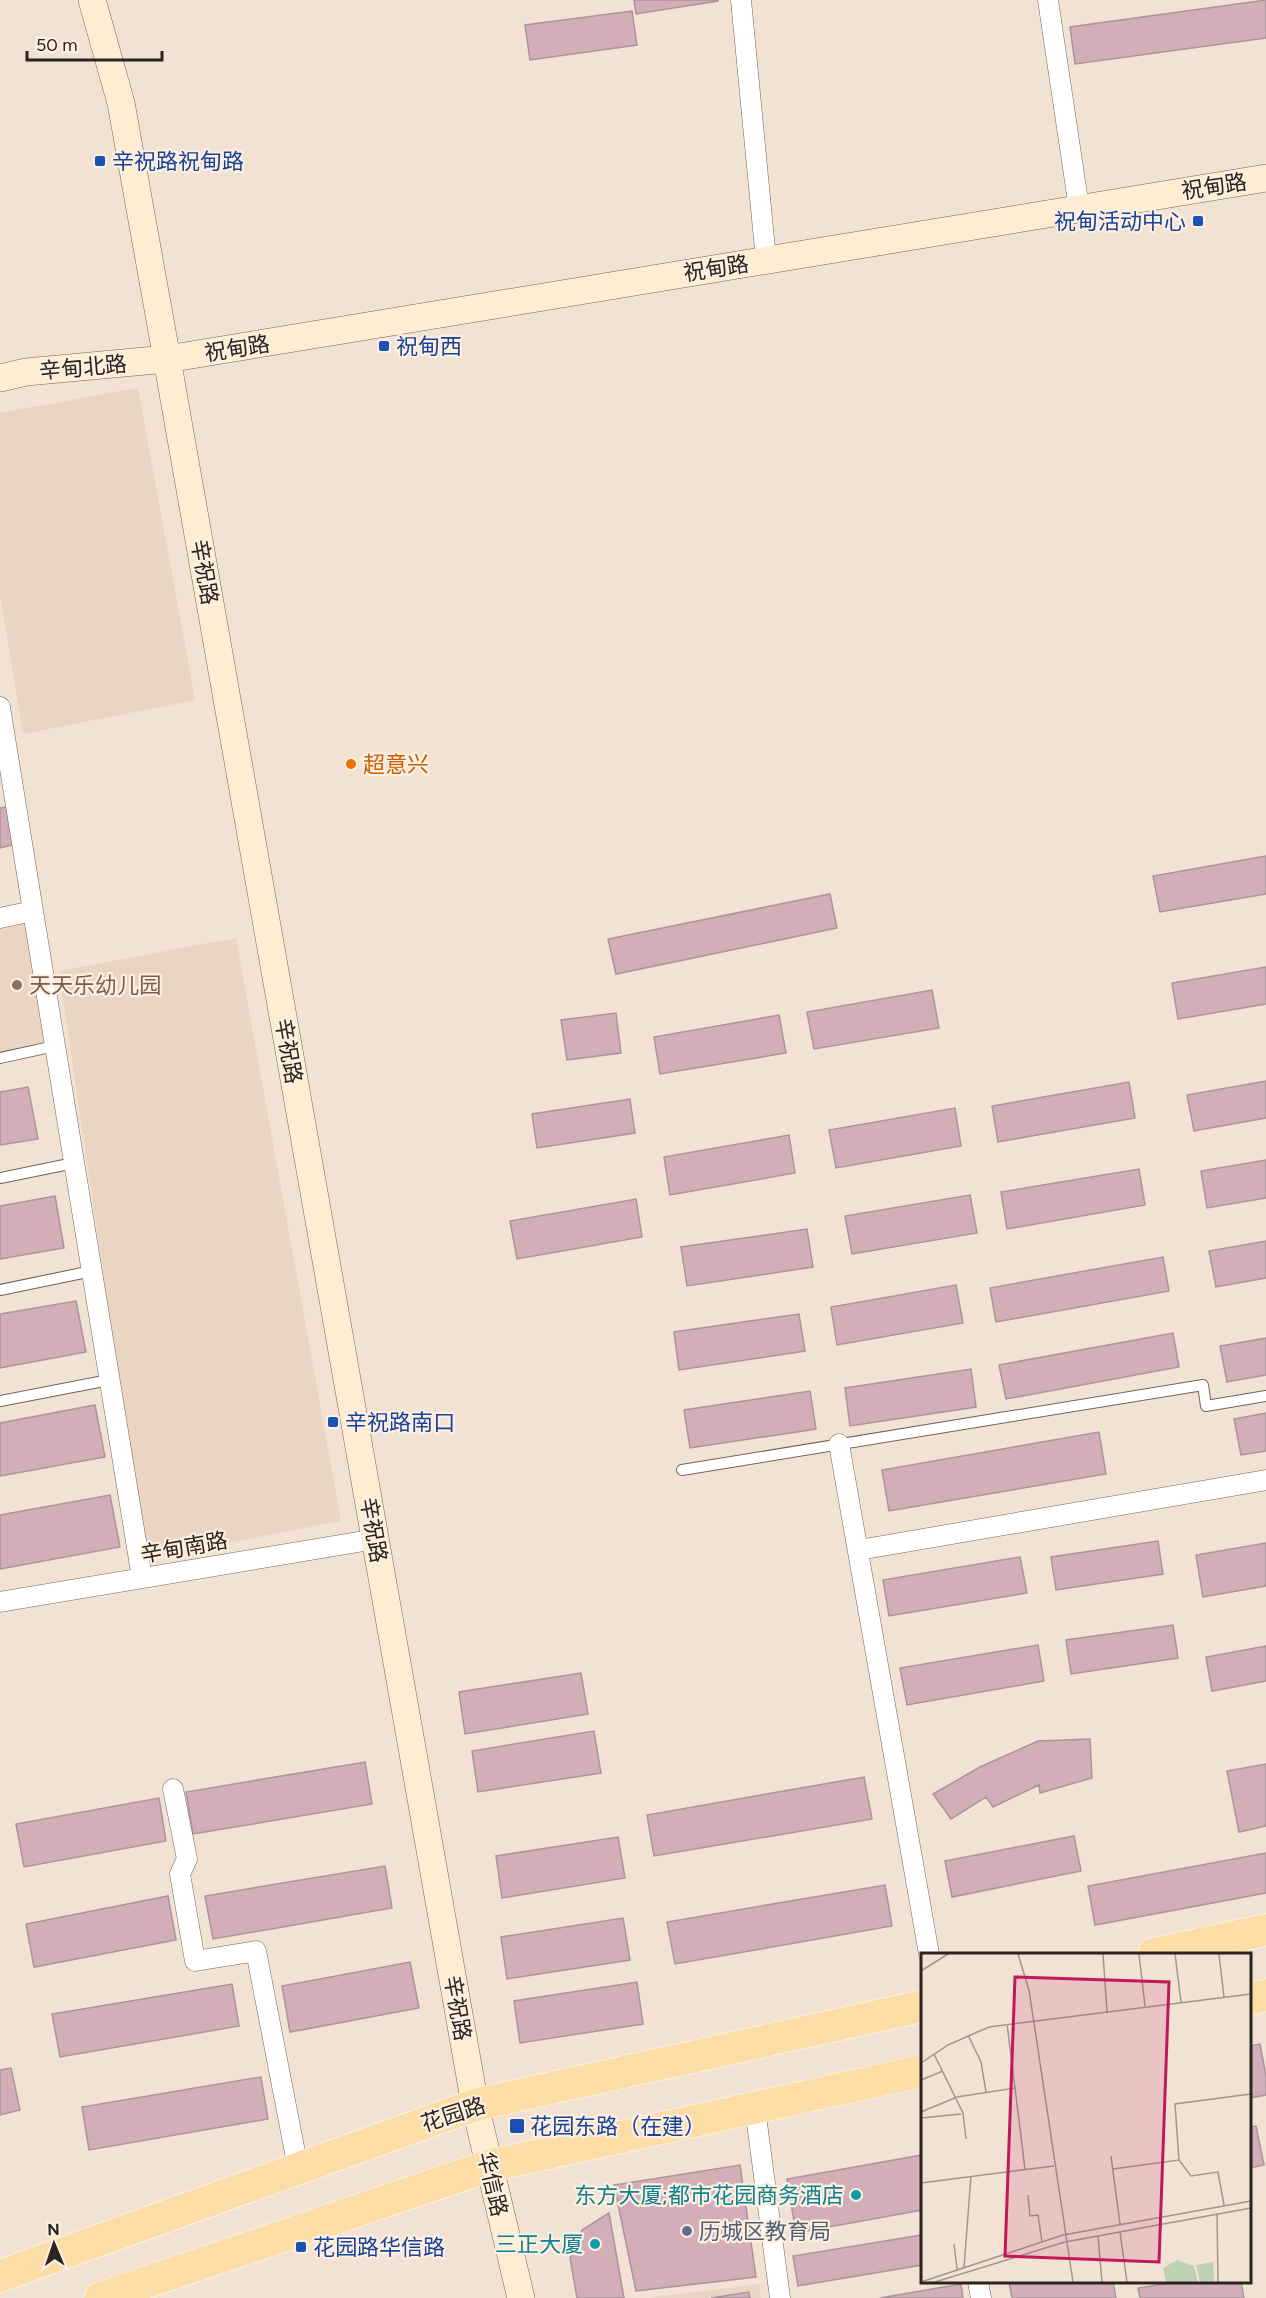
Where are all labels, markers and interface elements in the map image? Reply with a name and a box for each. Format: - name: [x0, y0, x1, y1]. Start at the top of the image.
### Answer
- scale bar: [27, 24, 162, 62]
- text: 50 m: [36, 34, 78, 56]
- place label: 辛祝路祝甸路: [112, 148, 244, 175]
- marker: 辛祝路祝甸路: [93, 154, 107, 168]
- street label: 祝甸路: [1179, 168, 1249, 205]
- place label: 祝甸活动中心: [1054, 208, 1186, 235]
- marker: 祝甸活动中心: [1191, 214, 1205, 228]
- street label: 祝甸路: [681, 250, 751, 287]
- street label: 祝甸路: [202, 330, 272, 367]
- place label: 祝甸西: [396, 333, 462, 360]
- marker: 祝甸西: [377, 339, 391, 353]
- street label: 辛甸北路: [38, 350, 128, 385]
- street label: 辛祝路: [185, 537, 224, 607]
- place label: 超意兴: [363, 751, 429, 778]
- marker: 超意兴: [344, 757, 358, 771]
- place label: 天天乐幼儿园: [29, 972, 161, 999]
- marker: 天天乐幼儿园: [10, 978, 24, 992]
- street label: 辛祝路: [269, 1016, 308, 1086]
- place label: 辛祝路南口: [345, 1409, 455, 1436]
- marker: 辛祝路南口: [326, 1415, 340, 1429]
- street label: 辛祝路: [354, 1495, 393, 1565]
- street label: 辛甸南路: [138, 1527, 230, 1568]
- inset map: [921, 1953, 1251, 2283]
- street label: 辛祝路: [438, 1973, 477, 2043]
- street label: 花园路: [418, 2091, 489, 2138]
- place label: 花园东路（在建）: [530, 2113, 706, 2140]
- marker: 花园东路（在建）: [508, 2117, 526, 2135]
- street label: 华信路: [472, 2149, 513, 2219]
- place label: 东方大厦;都市花园商务酒店: [574, 2182, 844, 2209]
- marker: 东方大厦;都市花园商务酒店: [849, 2188, 863, 2202]
- north arrow: [24, 2214, 84, 2274]
- place label: 历城区教育局: [699, 2218, 831, 2245]
- text: N: [47, 2220, 60, 2239]
- marker: 历城区教育局: [680, 2224, 694, 2238]
- place label: 三正大厦: [495, 2231, 583, 2258]
- place label: 花园路华信路: [313, 2234, 445, 2261]
- marker: 三正大厦: [588, 2237, 602, 2251]
- marker: 花园路华信路: [294, 2240, 308, 2254]

